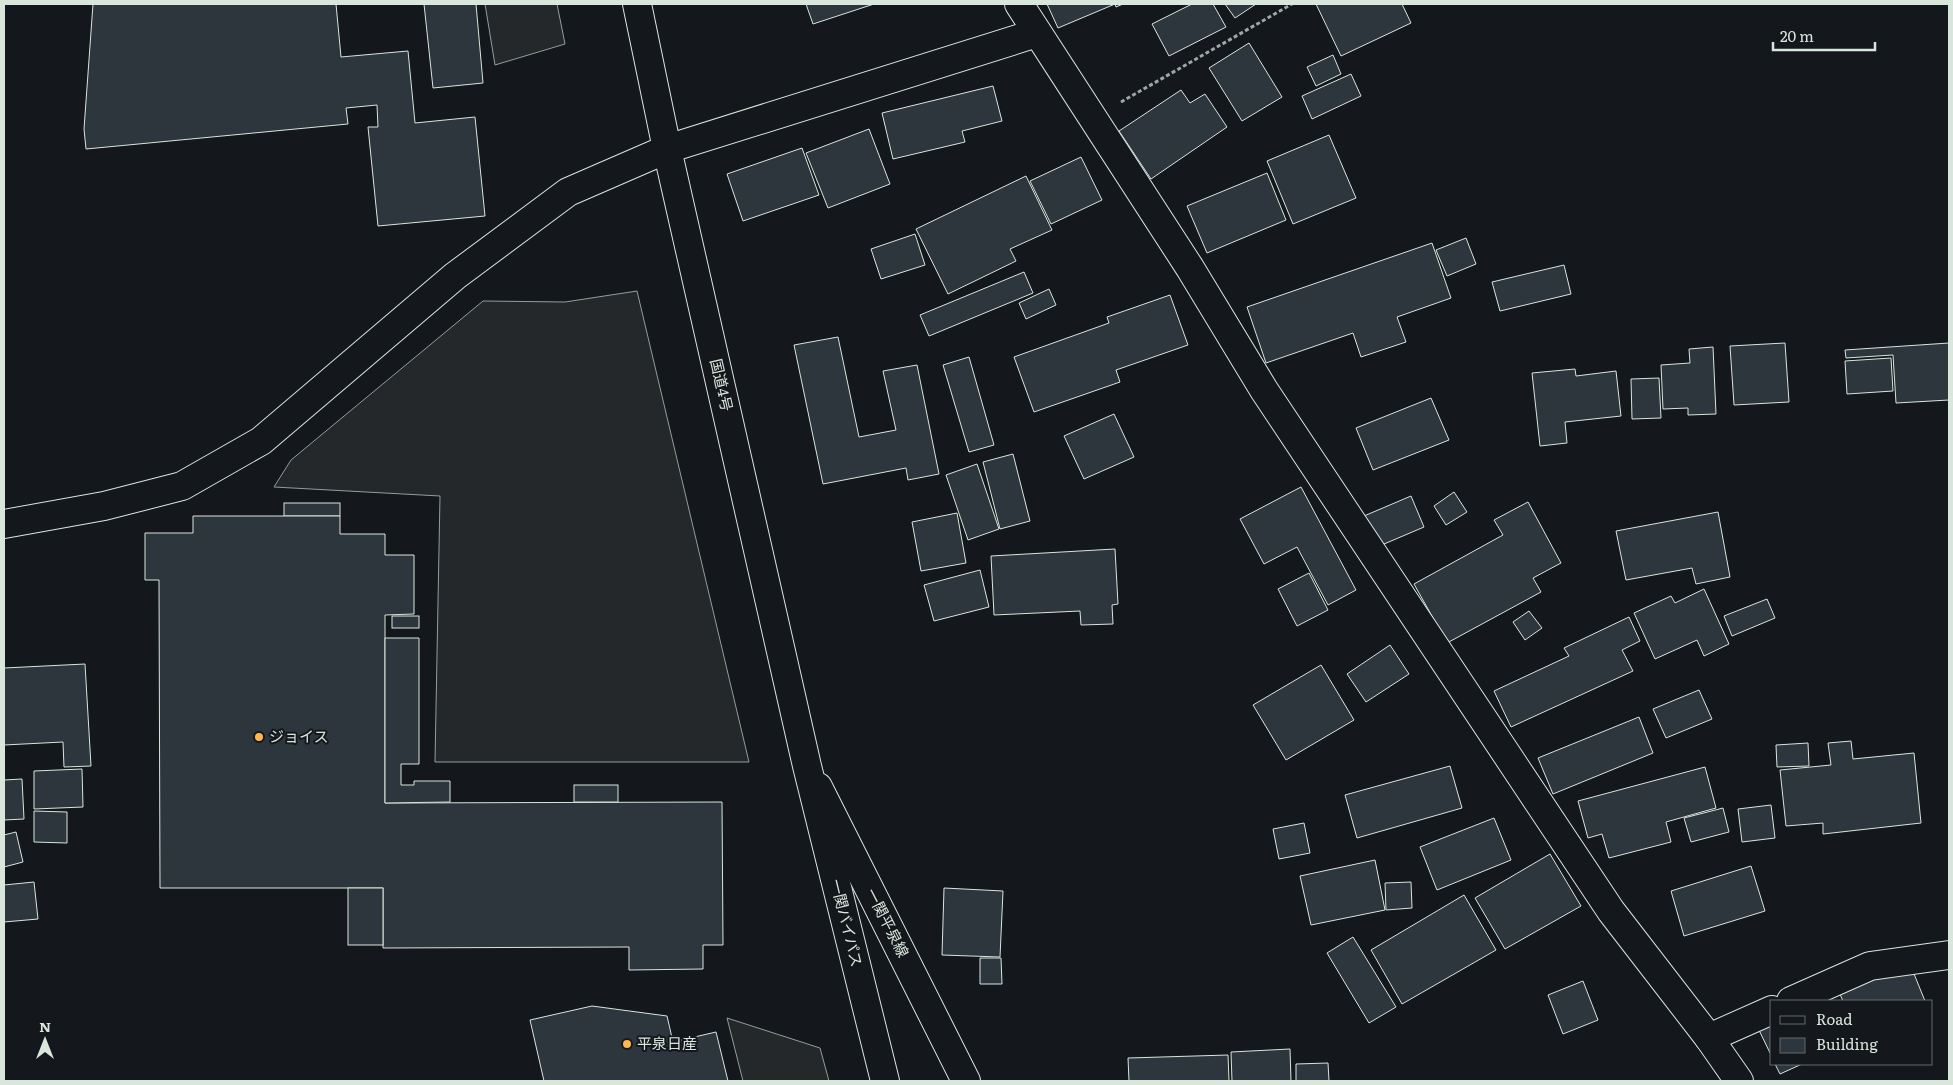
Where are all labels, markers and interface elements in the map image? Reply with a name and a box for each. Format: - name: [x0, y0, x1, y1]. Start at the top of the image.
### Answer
- scale bar: [1773, 20, 1876, 52]
- text: 20 m: [1780, 24, 1814, 47]
- street label: 国道4号: [705, 356, 740, 413]
- place label: ジョイス: [269, 724, 329, 747]
- marker: ジョイス: [253, 731, 265, 743]
- street label: 一関バイパス: [825, 876, 869, 969]
- street label: 一関平泉線: [861, 884, 916, 961]
- legend: [1770, 1000, 1933, 1065]
- text: Road: [1816, 1007, 1852, 1030]
- north arrow: [20, 1015, 70, 1065]
- text: N: [39, 1016, 51, 1036]
- place label: 平泉日産: [637, 1031, 697, 1054]
- text: Building: [1816, 1032, 1878, 1055]
- marker: 平泉日産: [621, 1038, 633, 1050]

